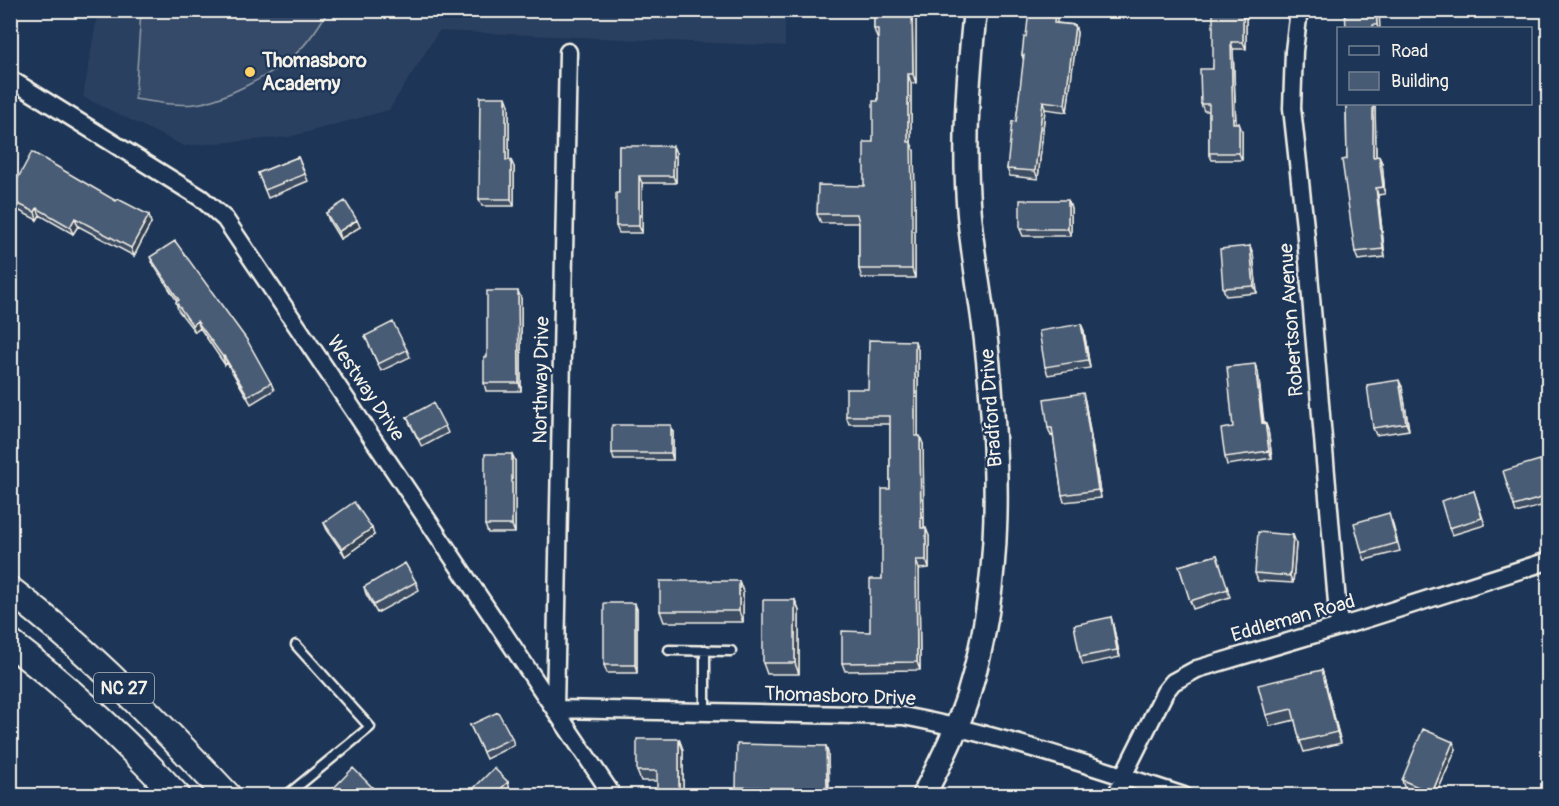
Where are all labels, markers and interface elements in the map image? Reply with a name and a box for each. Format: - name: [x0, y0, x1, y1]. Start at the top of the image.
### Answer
- legend: [1337, 27, 1532, 105]
- text: Road: [1391, 40, 1428, 63]
- place label: Thomasboro Academy: [261, 48, 367, 96]
- marker: Thomasboro Academy: [243, 65, 257, 79]
- text: Building: [1391, 70, 1449, 93]
- street label: Robertson Avenue: [1273, 242, 1309, 398]
- street label: Northway Drive: [527, 316, 555, 444]
- street label: Westway Drive: [321, 330, 411, 446]
- street label: Bradford Drive: [974, 348, 1008, 468]
- street label: Eddleman Road: [1228, 588, 1358, 648]
- road number: NC 27: [94, 673, 154, 703]
- street label: Thomasboro Drive: [764, 681, 916, 711]

